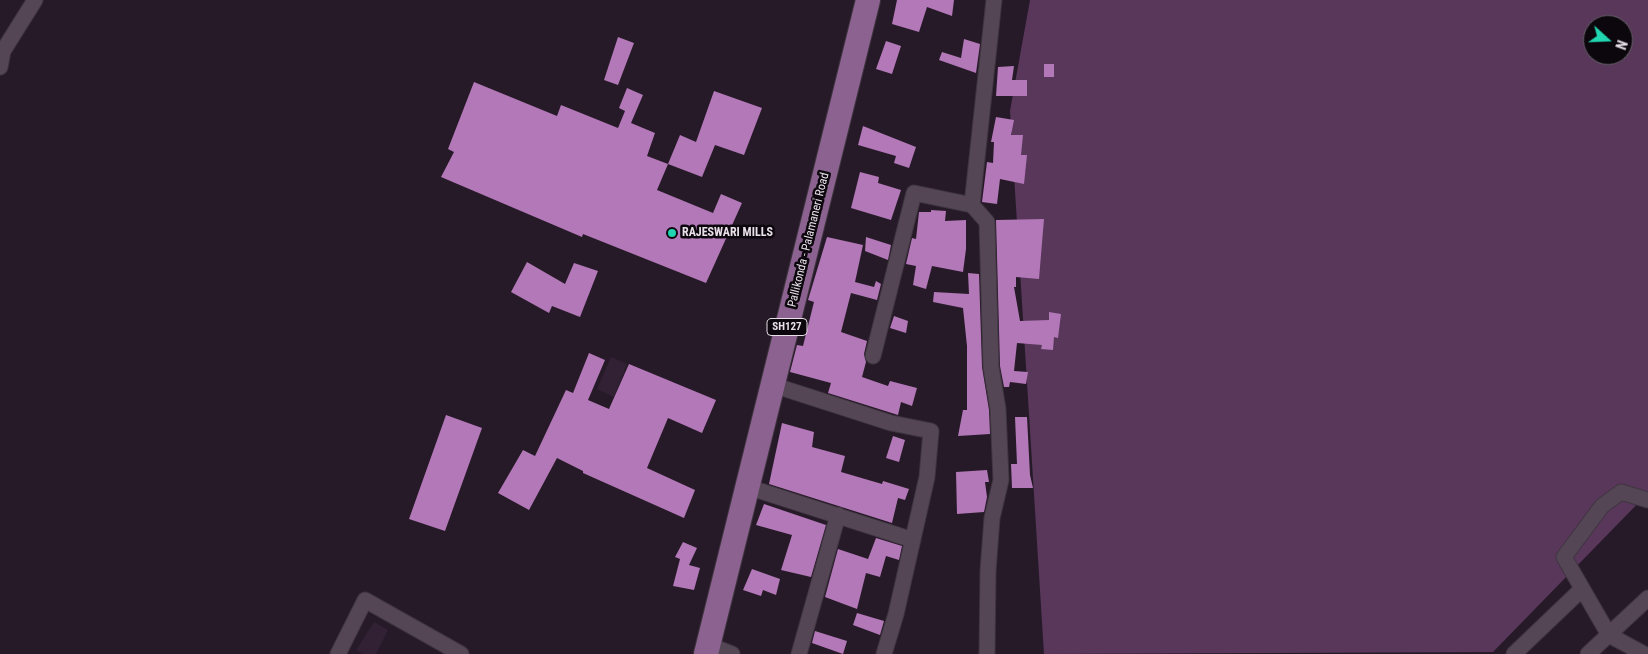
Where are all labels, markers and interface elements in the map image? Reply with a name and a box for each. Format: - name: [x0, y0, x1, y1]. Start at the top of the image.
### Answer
- north arrow: [1583, 15, 1633, 65]
- text: N: [1612, 38, 1630, 52]
- street label: Pallikonda - Palamaneri Road: [785, 171, 833, 309]
- place label: RAJESWARI MILLS: [682, 226, 773, 240]
- marker: RAJESWARI MILLS: [666, 227, 678, 239]
- road number: SH127: [767, 318, 807, 336]

